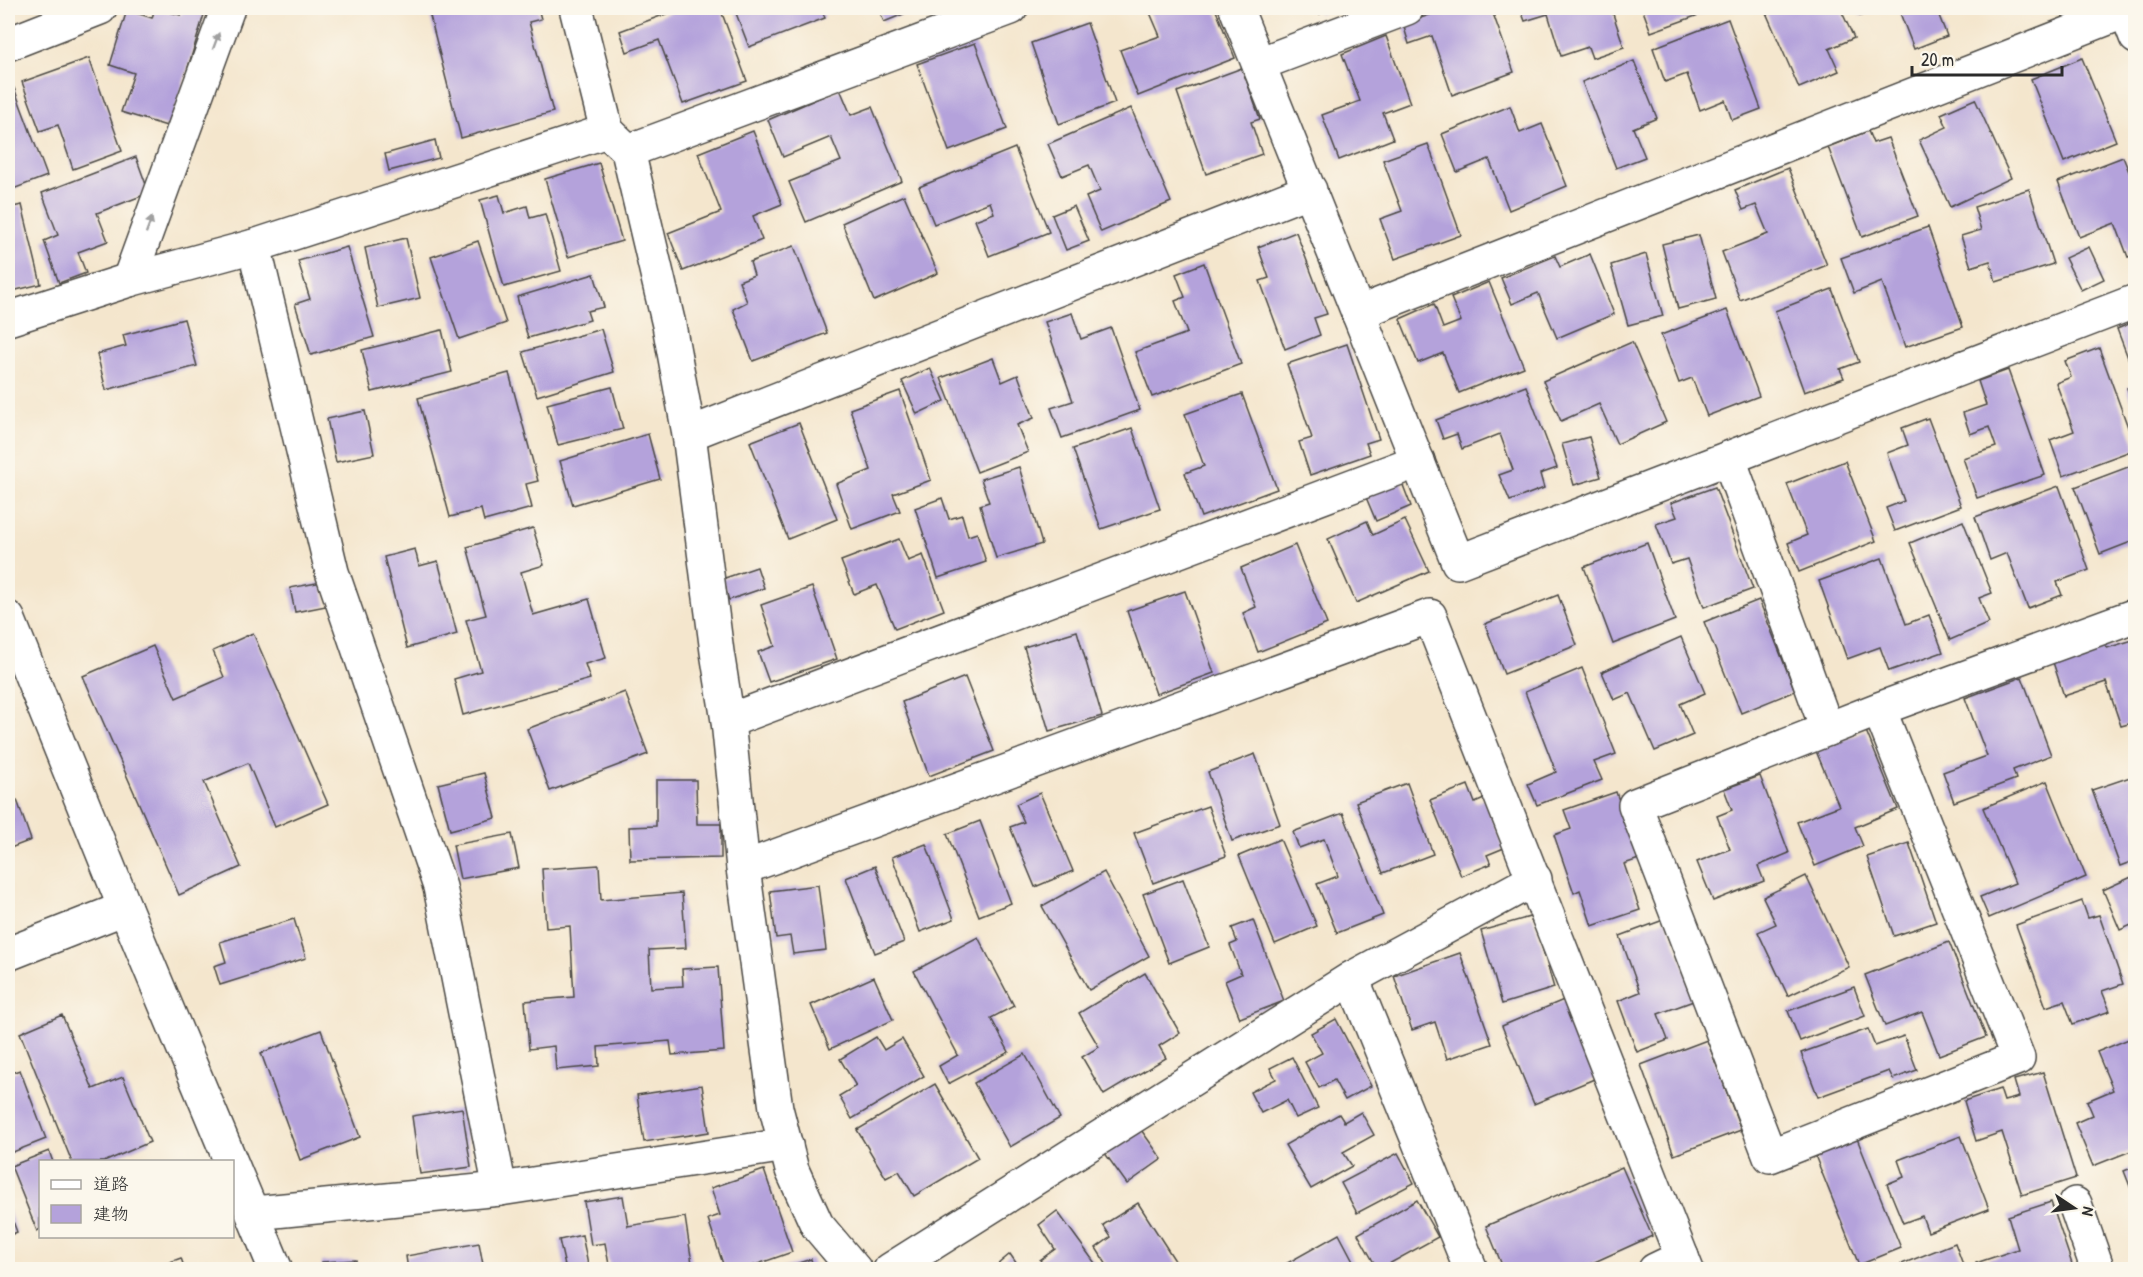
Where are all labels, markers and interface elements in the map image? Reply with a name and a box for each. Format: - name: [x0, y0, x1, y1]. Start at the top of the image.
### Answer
- one-way arrow: [211, 32, 221, 50]
- scale bar: [1912, 39, 2062, 77]
- text: 20 m: [1921, 47, 1954, 72]
- one-way arrow: [145, 215, 155, 233]
- legend: [39, 1160, 234, 1238]
- text: 道路: [93, 1171, 129, 1196]
- north arrow: [2044, 1178, 2104, 1238]
- text: 建物: [93, 1201, 129, 1226]
- text: N: [2077, 1205, 2100, 1218]

